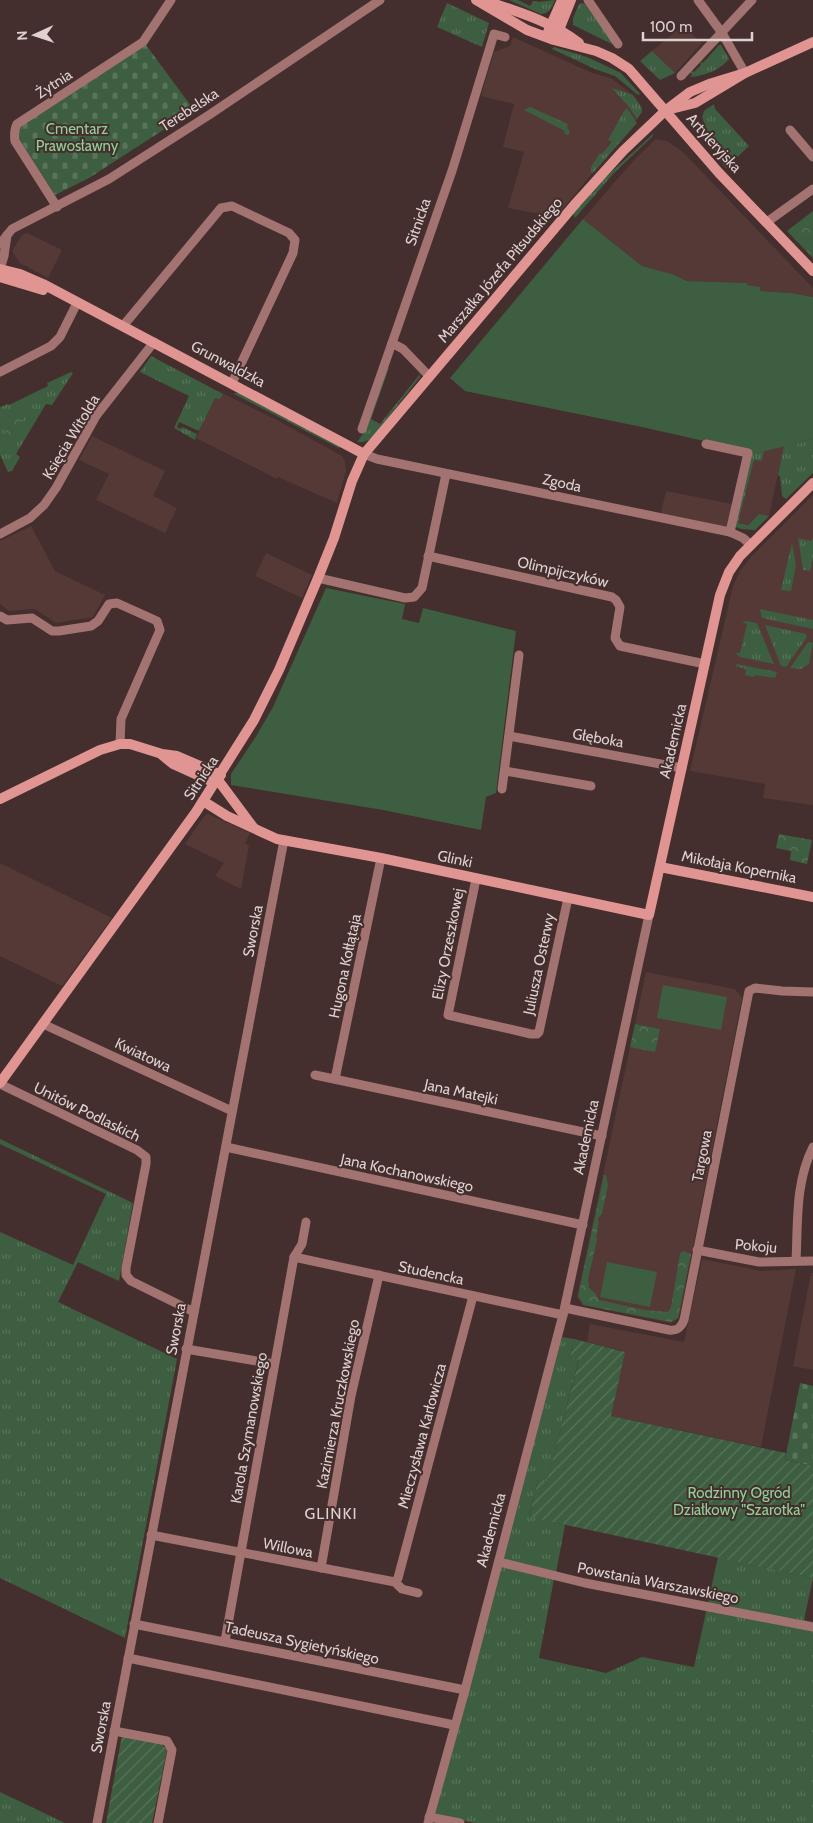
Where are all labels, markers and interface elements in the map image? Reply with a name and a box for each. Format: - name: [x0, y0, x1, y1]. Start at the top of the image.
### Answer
- north arrow: [10, 10, 60, 60]
- scale bar: [643, 10, 752, 42]
- text: 100 m: [650, 18, 692, 36]
- text: N: [13, 30, 31, 41]
- street label: Żytnia: [32, 64, 76, 102]
- street label: Terebelska: [156, 84, 222, 136]
- street label: Artyleryjska: [683, 110, 746, 177]
- park label: Cmentarz Prawosławny: [36, 120, 119, 155]
- street label: Marszałka Józefa Piłsudskiego: [434, 194, 566, 346]
- street label: Sitnicka: [401, 195, 435, 248]
- street label: Grunwaldzka: [188, 337, 269, 391]
- street label: Księcia Witolda: [39, 391, 104, 483]
- street label: Zgoda: [541, 470, 584, 496]
- street label: Olimpijczyków: [516, 553, 610, 591]
- street label: Akademicka: [656, 701, 691, 780]
- street label: Głęboka: [571, 725, 626, 751]
- street label: Sitnicka: [180, 752, 222, 804]
- street label: Glinki: [436, 847, 474, 871]
- street label: Mikołaja Kopernika: [680, 847, 799, 887]
- street label: Elizy Orzeszkowej: [428, 887, 468, 1001]
- street label: Sworska: [239, 903, 267, 958]
- street label: Hugona Kołłątaja: [325, 911, 365, 1020]
- street label: Juliusza Osterwy: [519, 911, 559, 1017]
- street label: Kwiatowa: [112, 1034, 175, 1076]
- street label: Jana Matejki: [422, 1075, 499, 1109]
- street label: Unitów Podlaskich: [31, 1078, 143, 1146]
- street label: Akademicka: [569, 1097, 603, 1176]
- street label: Targowa: [688, 1128, 716, 1184]
- street label: Jana Kochanowskiego: [338, 1150, 475, 1196]
- street label: Pokoju: [734, 1235, 778, 1257]
- street label: Studencka: [397, 1257, 466, 1289]
- street label: Sworska: [162, 1301, 190, 1356]
- street label: Kazimierza Kruczkowskiego: [313, 1318, 363, 1490]
- street label: Karola Szymanowskiego: [227, 1351, 271, 1505]
- street label: Mieczysława Karłowicza: [394, 1361, 450, 1511]
- park label: Rodzinny Ogród Działkowy "Szarotka": [673, 1484, 805, 1519]
- street label: Akademicka: [472, 1490, 510, 1569]
- district label: GLINKI: [304, 1504, 358, 1523]
- street label: Willowa: [261, 1534, 315, 1562]
- street label: Powstania Warszawskiego: [576, 1558, 740, 1608]
- street label: Tadeusza Sygietyńskiego: [223, 1618, 381, 1668]
- street label: Sworska: [87, 1699, 115, 1754]

